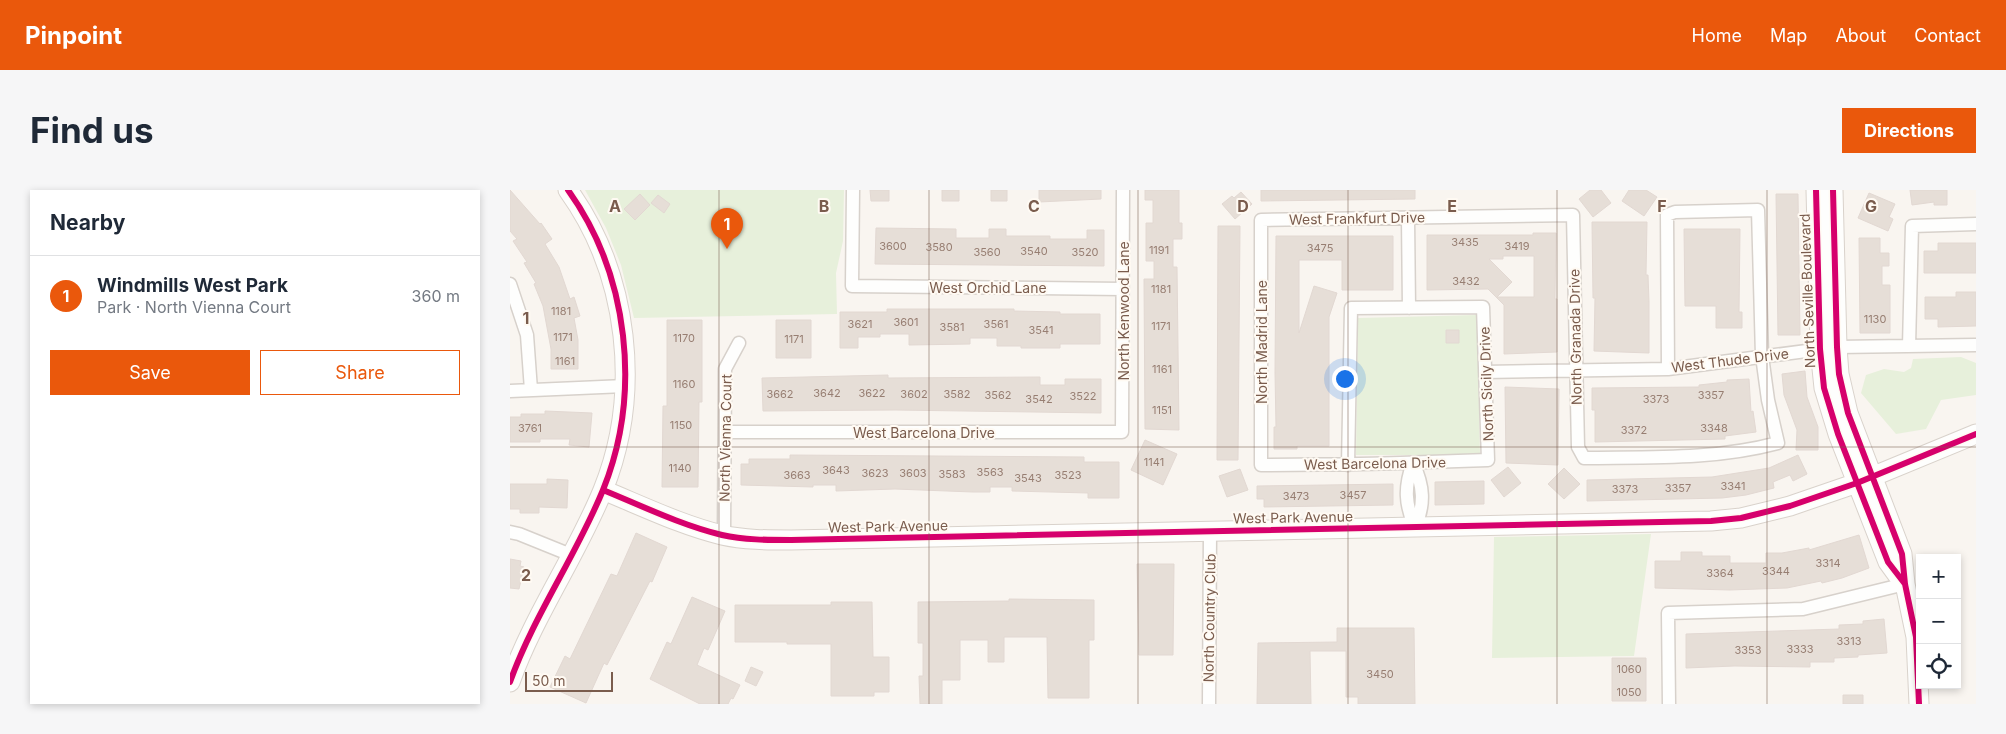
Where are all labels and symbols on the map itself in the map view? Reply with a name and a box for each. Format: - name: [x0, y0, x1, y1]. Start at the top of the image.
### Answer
- text: A: [609, 196, 621, 216]
- text: B: [819, 196, 829, 216]
- text: C: [1028, 196, 1040, 216]
- text: D: [1237, 196, 1249, 216]
- text: E: [1447, 196, 1457, 216]
- text: F: [1657, 196, 1667, 216]
- text: G: [1865, 196, 1877, 216]
- pin: 1: [711, 208, 743, 249]
- street label: West Frankfurt Drive: [1289, 208, 1425, 228]
- street label: North Seville Boulevard: [1796, 213, 1818, 369]
- house number: 3435: [1451, 235, 1479, 249]
- house number: 3600: [879, 239, 907, 253]
- house number: 3419: [1505, 239, 1530, 253]
- house number: 3580: [925, 240, 953, 254]
- street label: North Kenwood Lane: [1115, 241, 1132, 381]
- house number: 3475: [1307, 241, 1334, 255]
- house number: 1191: [1149, 243, 1169, 257]
- house number: 3540: [1020, 244, 1048, 258]
- house number: 3560: [973, 245, 1001, 259]
- house number: 3520: [1071, 245, 1099, 259]
- street label: North Granada Drive: [1565, 269, 1585, 405]
- house number: 3432: [1452, 274, 1480, 288]
- street label: West Orchid Lane: [929, 279, 1047, 296]
- street label: North Madrid Lane: [1253, 280, 1270, 404]
- house number: 1181: [1151, 282, 1171, 296]
- house number: 1181: [551, 304, 571, 318]
- text: 1: [523, 308, 529, 328]
- house number: 1130: [1864, 312, 1886, 326]
- house number: 3601: [893, 315, 919, 329]
- house number: 3621: [848, 317, 872, 331]
- house number: 3561: [984, 317, 1008, 331]
- house number: 1171: [1151, 319, 1171, 333]
- house number: 3581: [940, 320, 964, 334]
- house number: 3541: [1029, 323, 1053, 337]
- street label: North Sicily Drive: [1475, 326, 1497, 442]
- house number: 1171: [553, 330, 573, 344]
- house number: 1170: [673, 331, 695, 345]
- house number: 1171: [784, 332, 804, 346]
- street label: West Thude Drive: [1670, 344, 1790, 376]
- house number: 1161: [555, 354, 575, 368]
- house number: 1161: [1152, 362, 1172, 376]
- your location: [1332, 366, 1358, 392]
- street label: North Vienna Court: [715, 374, 735, 502]
- house number: 1160: [673, 377, 695, 391]
- house number: 3642: [813, 386, 841, 400]
- house number: 3622: [858, 386, 886, 400]
- house number: 3662: [766, 387, 794, 401]
- house number: 3602: [900, 387, 928, 401]
- house number: 3582: [944, 387, 971, 401]
- house number: 3562: [984, 388, 1012, 402]
- house number: 3357: [1698, 388, 1724, 402]
- house number: 3522: [1070, 389, 1096, 403]
- house number: 3542: [1025, 392, 1053, 406]
- house number: 3373: [1643, 392, 1669, 406]
- house number: 1151: [1152, 403, 1172, 417]
- house number: 1150: [670, 418, 692, 432]
- house number: 3761: [518, 421, 542, 435]
- house number: 3348: [1700, 421, 1728, 435]
- house number: 3372: [1621, 423, 1647, 437]
- street label: West Barcelona Drive: [853, 424, 995, 441]
- street label: West Barcelona Drive: [1304, 453, 1446, 473]
- house number: 1141: [1144, 455, 1164, 469]
- house number: 1140: [669, 461, 692, 475]
- house number: 3643: [822, 463, 850, 477]
- house number: 3563: [976, 465, 1004, 479]
- house number: 3623: [861, 466, 889, 480]
- house number: 3603: [899, 466, 927, 480]
- house number: 3583: [938, 467, 966, 481]
- house number: 3663: [783, 468, 811, 482]
- house number: 3523: [1055, 468, 1082, 482]
- house number: 3543: [1014, 471, 1042, 485]
- house number: 3341: [1721, 479, 1745, 493]
- house number: 3357: [1665, 481, 1691, 495]
- house number: 3373: [1612, 482, 1638, 496]
- house number: 3457: [1340, 488, 1366, 502]
- house number: 3473: [1283, 489, 1310, 503]
- street label: West Park Avenue: [1233, 507, 1353, 527]
- street label: West Park Avenue: [828, 516, 948, 536]
- street label: North Country Club: [1199, 553, 1219, 683]
- house number: 3314: [1815, 556, 1841, 570]
- house number: 3344: [1762, 564, 1790, 578]
- text: 2: [521, 565, 531, 585]
- house number: 3364: [1706, 566, 1734, 580]
- house number: 3313: [1837, 634, 1862, 648]
- house number: 3333: [1786, 642, 1814, 656]
- house number: 3353: [1734, 643, 1762, 657]
- house number: 1060: [1616, 662, 1642, 676]
- house number: 3450: [1366, 667, 1394, 681]
- scale bar: [525, 669, 612, 692]
- house number: 1050: [1616, 685, 1642, 699]

